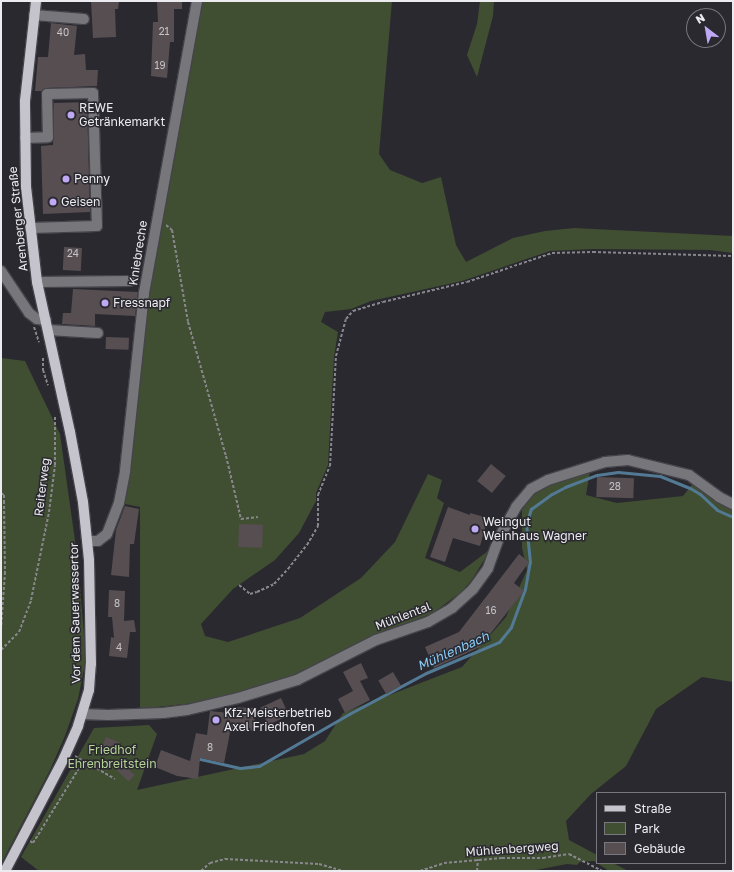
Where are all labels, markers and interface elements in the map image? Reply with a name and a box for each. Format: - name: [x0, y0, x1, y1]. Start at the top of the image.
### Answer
- north arrow: [686, 8, 726, 48]
- text: N: [693, 10, 707, 26]
- house number: 21: [159, 26, 169, 38]
- house number: 40: [57, 27, 69, 39]
- house number: 19: [155, 60, 165, 72]
- place label: REWE Getränkemarkt: [79, 101, 165, 129]
- marker: REWE Getränkemarkt: [66, 110, 76, 120]
- street label: Arenberger Straße: [5, 166, 31, 272]
- place label: Penny: [74, 172, 110, 186]
- marker: Penny: [61, 174, 71, 184]
- place label: Geisen: [61, 195, 100, 209]
- marker: Geisen: [48, 197, 58, 207]
- street label: Kniebreche: [126, 219, 150, 287]
- house number: 24: [67, 248, 79, 260]
- place label: Fressnapf: [113, 296, 170, 310]
- marker: Fressnapf: [100, 298, 110, 308]
- street label: Reiterweg: [31, 457, 53, 517]
- house number: 28: [609, 481, 621, 493]
- place label: Weingut Weinhaus Wagner: [483, 515, 587, 543]
- marker: Weingut Weinhaus Wagner: [470, 524, 480, 534]
- street label: Vor dem Sauerwassertor: [67, 542, 83, 684]
- house number: 8: [114, 598, 120, 610]
- street label: Mühlental: [373, 599, 433, 633]
- house number: 16: [486, 605, 496, 617]
- water label: Mühlenbach: [415, 628, 491, 674]
- house number: 4: [116, 642, 122, 654]
- place label: Kfz-Meisterbetrieb Axel Friedhofen: [224, 706, 331, 734]
- marker: Kfz-Meisterbetrieb Axel Friedhofen: [211, 715, 221, 725]
- house number: 8: [207, 742, 213, 754]
- park label: Friedhof Ehrenbreitstein: [67, 743, 157, 771]
- legend: [596, 792, 726, 864]
- text: Straße: [634, 801, 672, 816]
- text: Park: [634, 821, 660, 836]
- street label: Mühlenbergweg: [465, 839, 559, 859]
- text: Gebäude: [634, 841, 685, 856]

